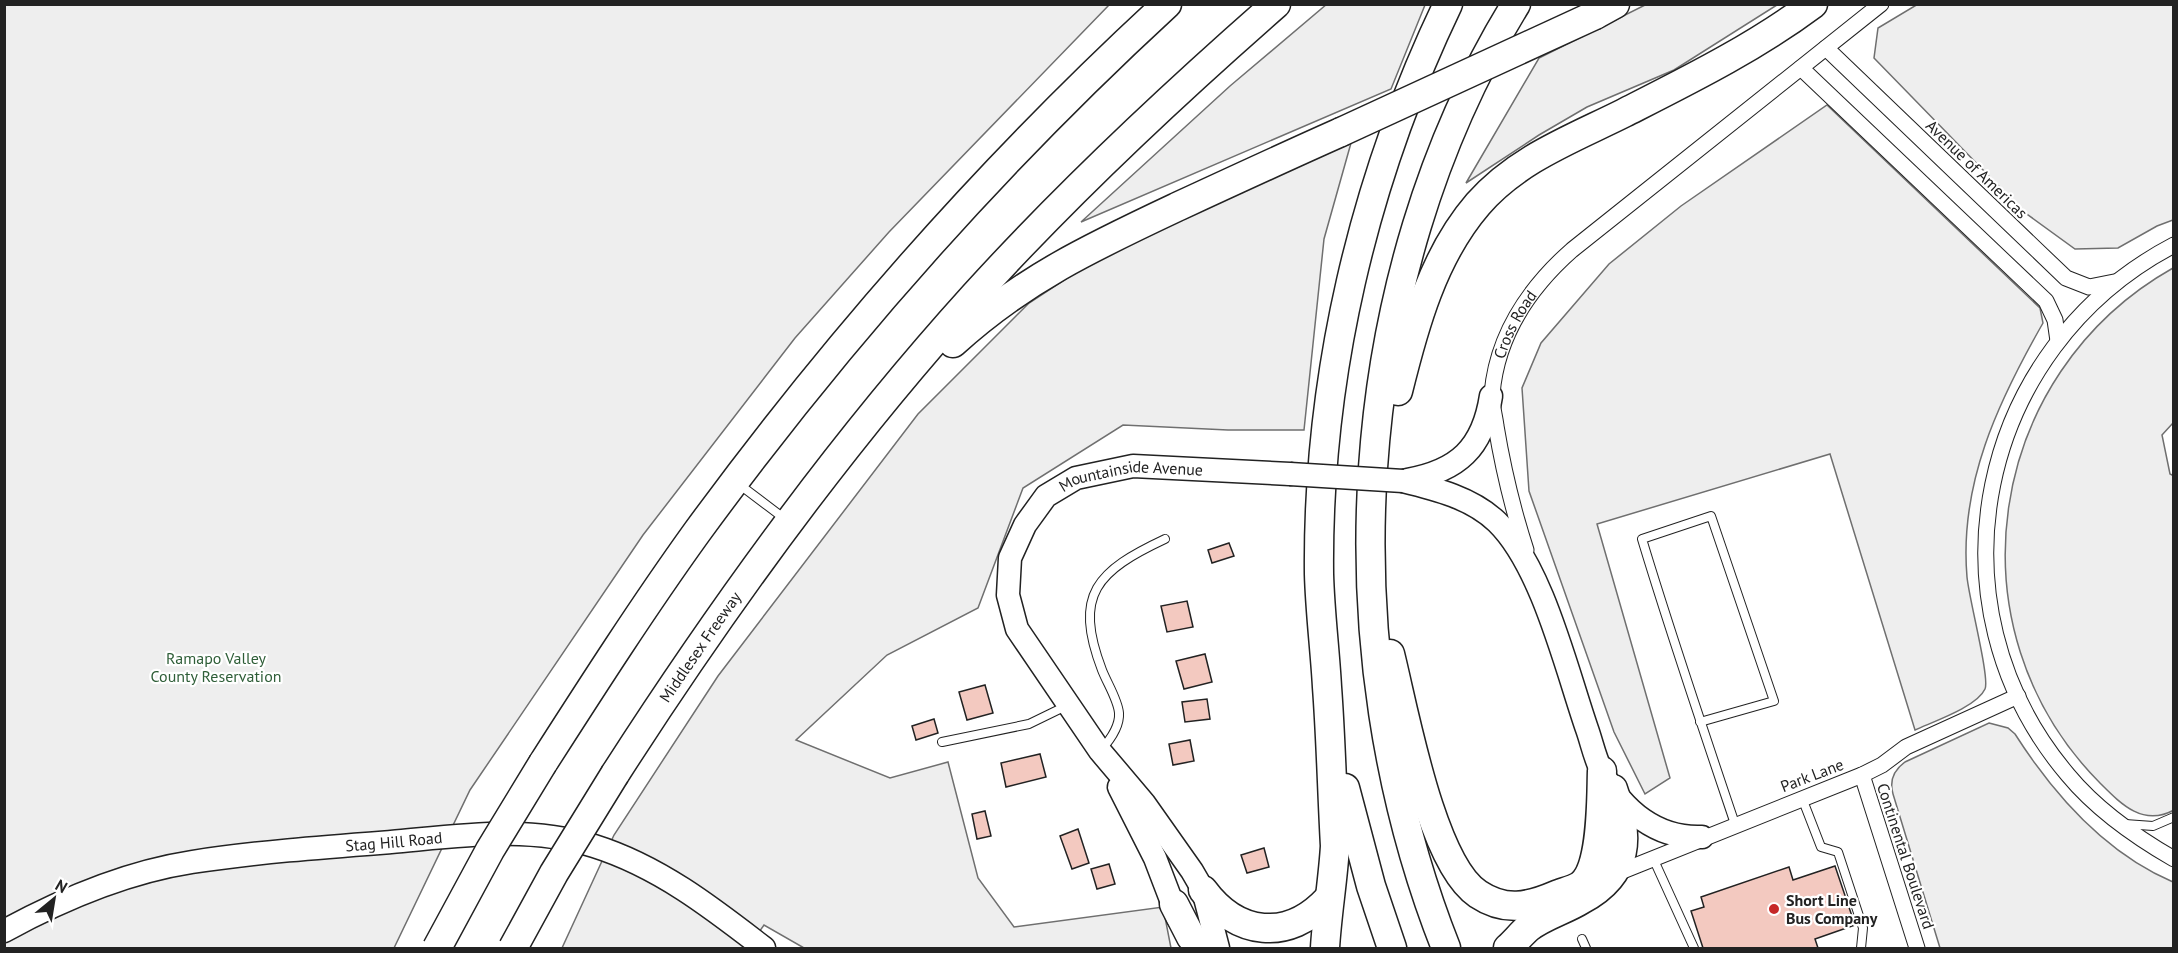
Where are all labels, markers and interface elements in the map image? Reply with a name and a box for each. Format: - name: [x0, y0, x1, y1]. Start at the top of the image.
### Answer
- street label: Avenue of Americas: [1922, 115, 2032, 223]
- street label: Cross Road: [1489, 286, 1541, 361]
- street label: Mountainside Avenue: [1055, 456, 1203, 496]
- street label: Middlesex Freeway: [655, 587, 745, 706]
- park label: Ramapo Valley County Reservation: [151, 648, 281, 686]
- street label: Park Lane: [1778, 754, 1846, 796]
- street label: Continental Boulevard: [1873, 781, 1939, 931]
- street label: Stag Hill Road: [345, 827, 443, 855]
- north arrow: [24, 869, 84, 929]
- text: N: [52, 875, 71, 897]
- place label: Short Line Bus Company: [1786, 890, 1878, 928]
- marker: Short Line Bus Company: [1767, 902, 1781, 916]

